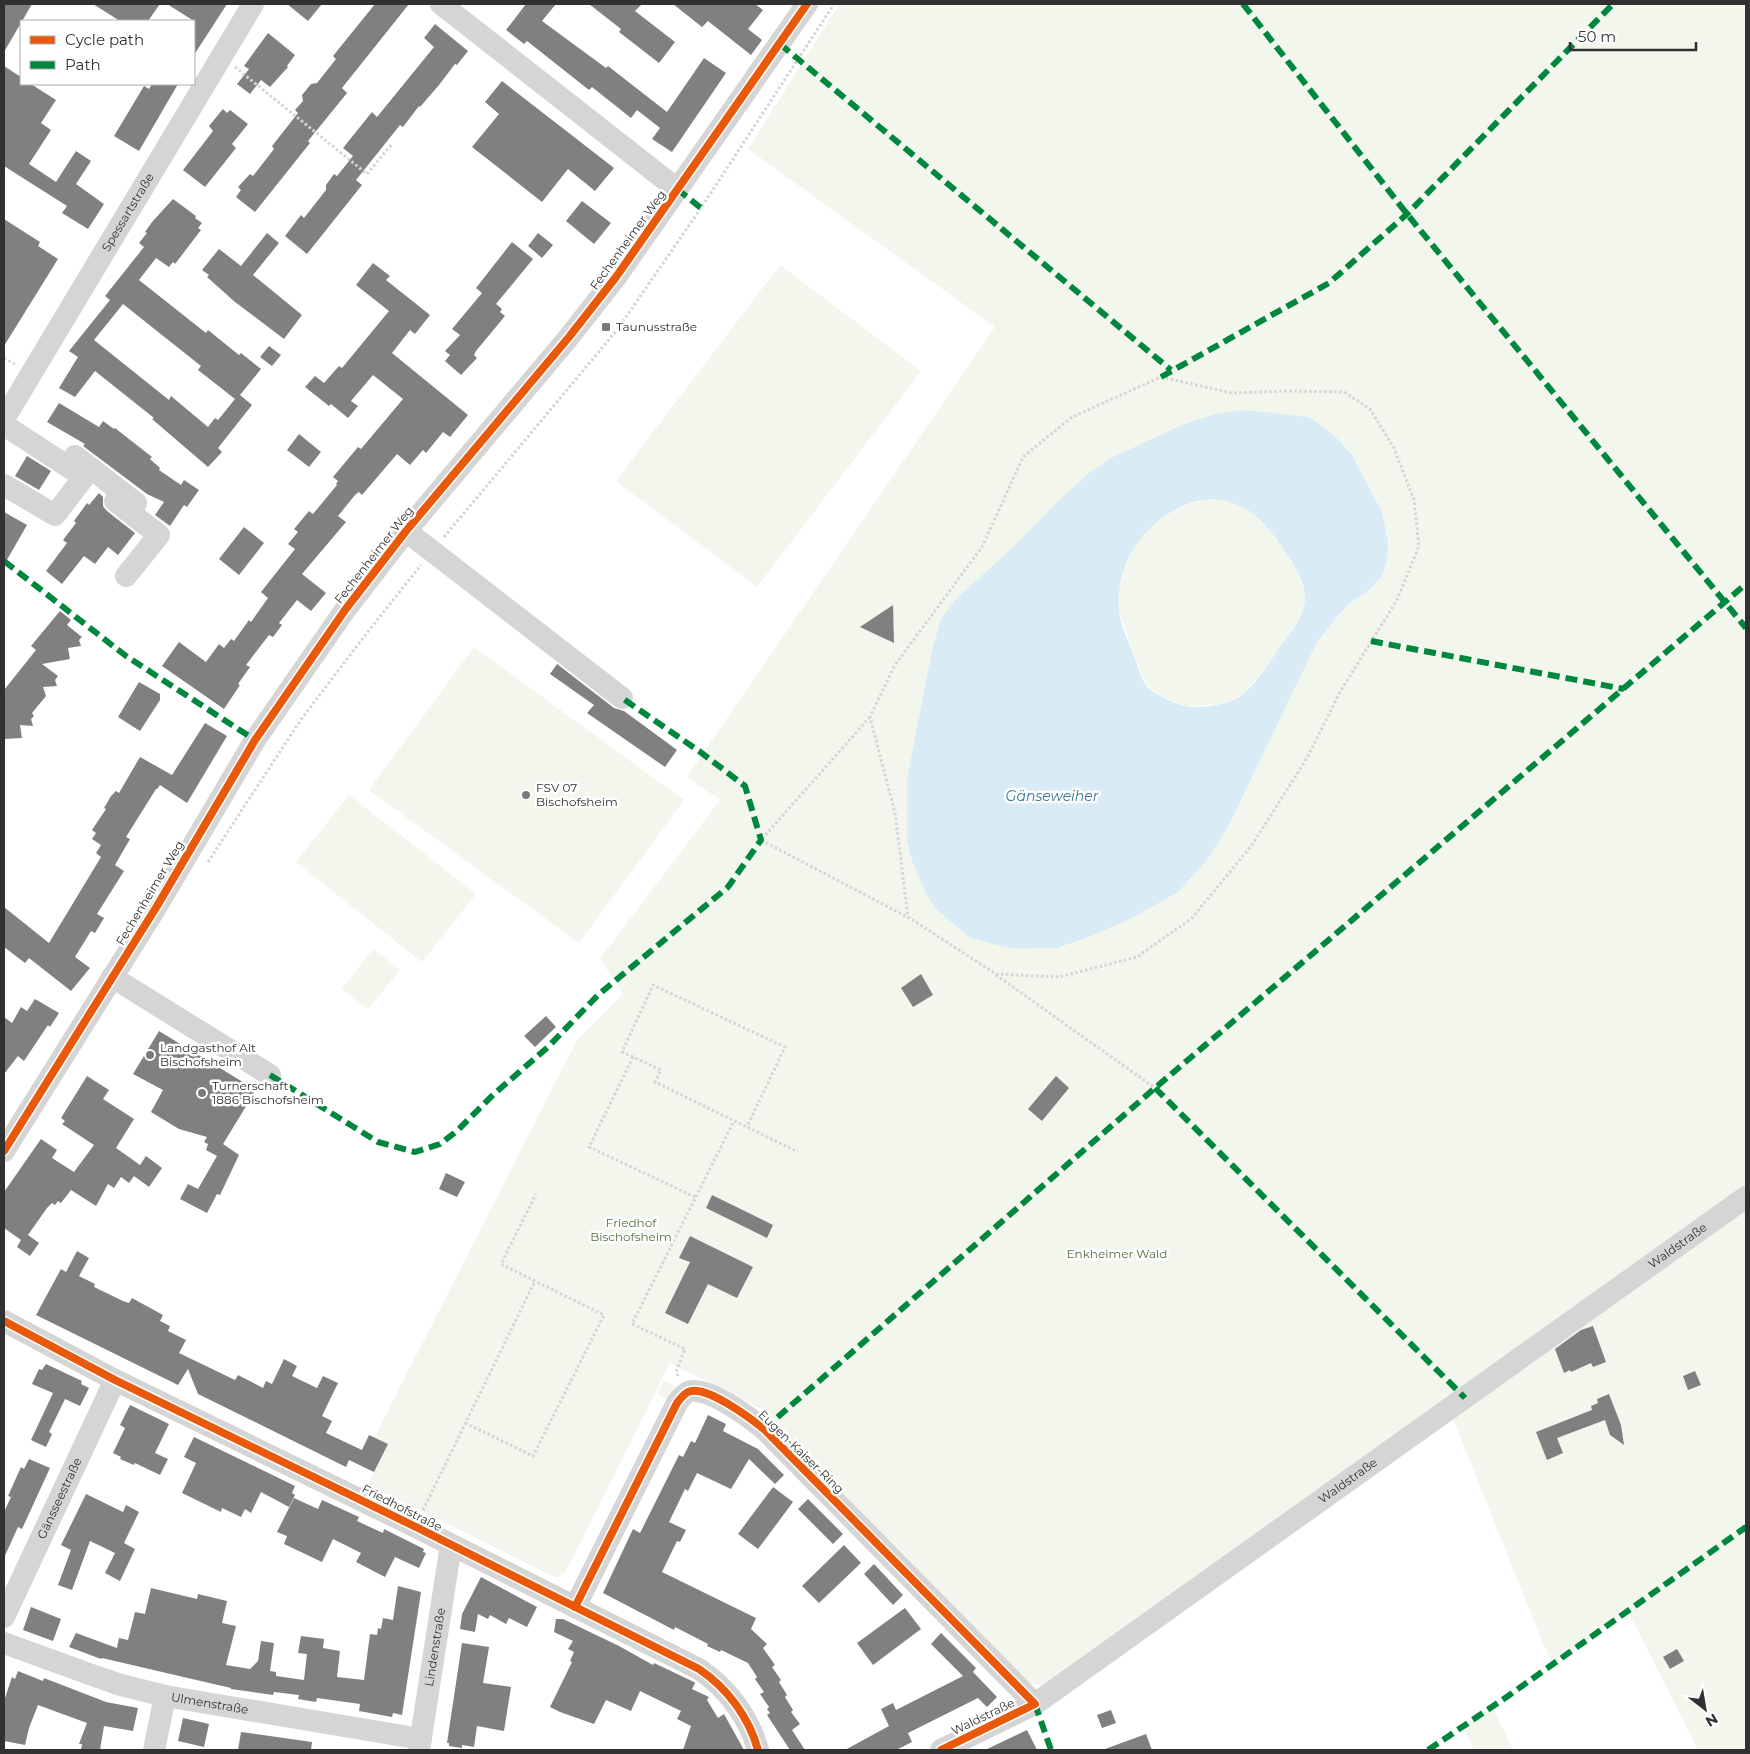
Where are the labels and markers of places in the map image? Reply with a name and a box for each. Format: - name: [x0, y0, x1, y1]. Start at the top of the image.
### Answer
- place label: Taunusstraße: [616, 319, 697, 334]
- marker: Taunusstraße: [600, 321, 612, 333]
- place label: FSV 07 Bischofsheim: [536, 780, 618, 809]
- marker: FSV 07 Bischofsheim: [520, 789, 532, 801]
- place label: Landgasthof Alt Bischofsheim: [160, 1040, 256, 1069]
- marker: Landgasthof Alt Bischofsheim: [144, 1049, 156, 1061]
- place label: Turnerschaft 1886 Bischofsheim: [212, 1078, 324, 1107]
- marker: Turnerschaft 1886 Bischofsheim: [196, 1087, 208, 1099]

